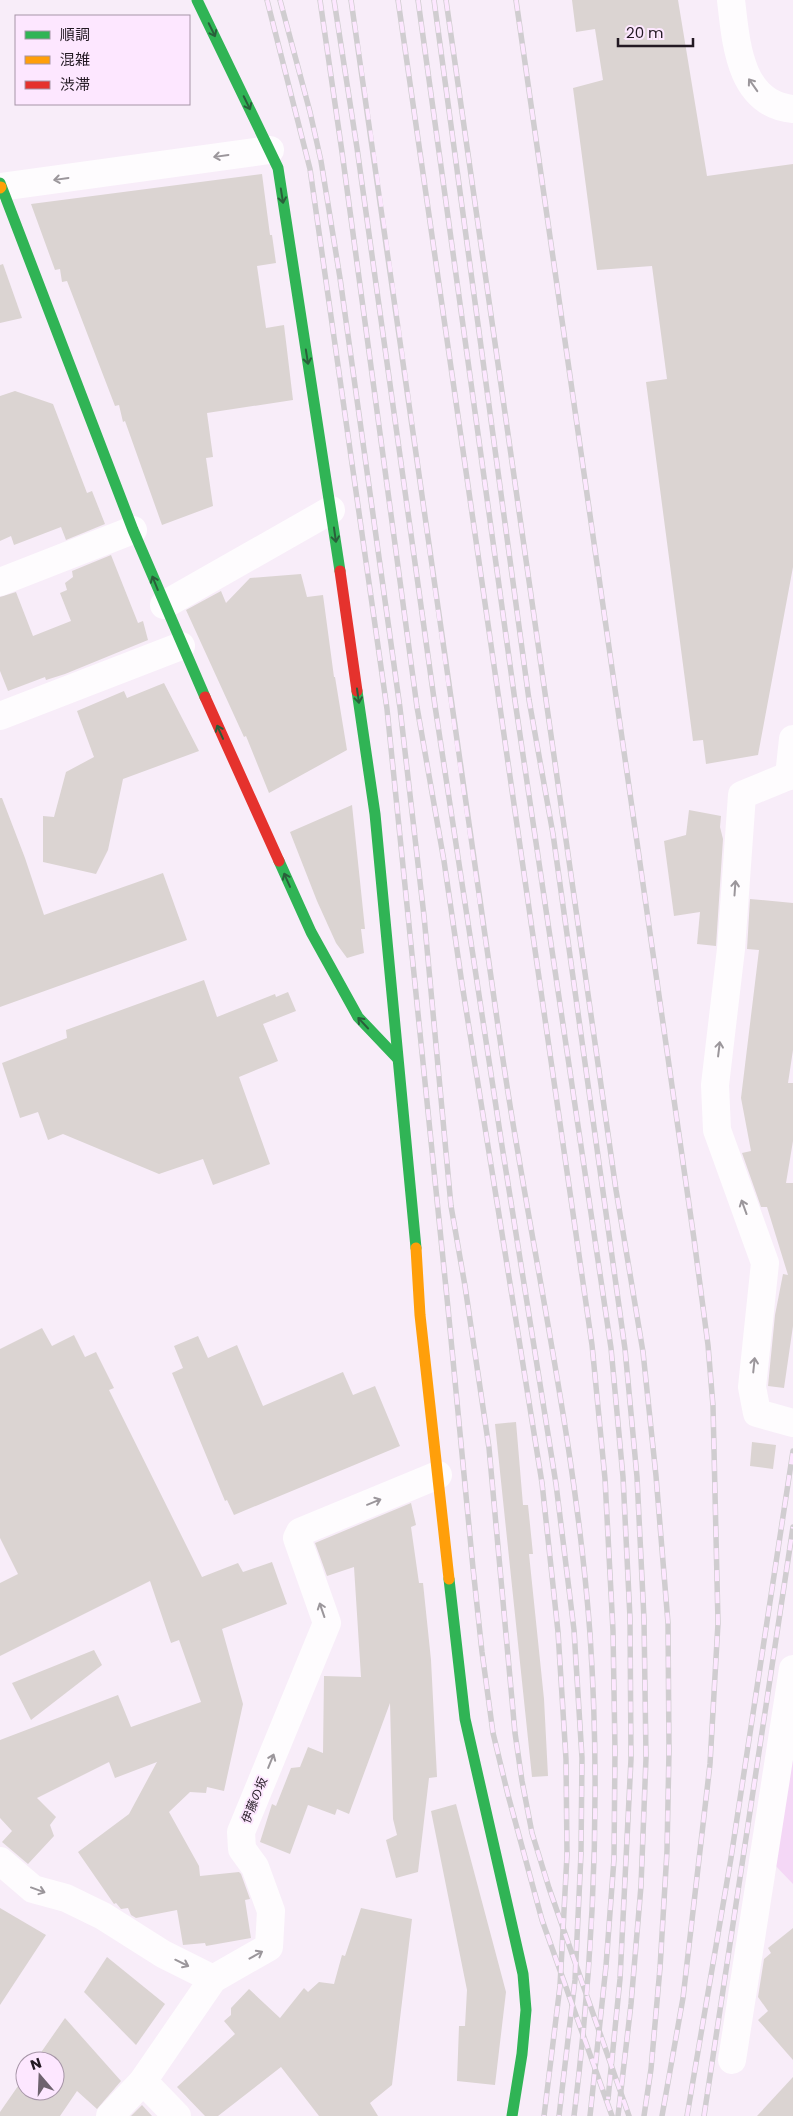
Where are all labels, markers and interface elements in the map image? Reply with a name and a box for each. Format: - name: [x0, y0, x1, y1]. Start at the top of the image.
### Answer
- legend: [15, 15, 190, 105]
- scale bar: [618, 15, 693, 47]
- one-way arrow: [207, 22, 217, 37]
- text: 20 m: [626, 22, 664, 43]
- text: 順調: [60, 24, 90, 45]
- text: 混雑: [60, 49, 90, 70]
- text: 渋滞: [60, 74, 90, 95]
- one-way arrow: [748, 78, 758, 92]
- one-way arrow: [243, 95, 252, 110]
- one-way arrow: [214, 152, 230, 162]
- one-way arrow: [53, 174, 69, 184]
- one-way arrow: [278, 188, 288, 204]
- one-way arrow: [303, 349, 313, 365]
- one-way arrow: [330, 526, 340, 542]
- one-way arrow: [149, 576, 159, 591]
- one-way arrow: [353, 687, 363, 703]
- one-way arrow: [215, 725, 224, 740]
- one-way arrow: [282, 873, 291, 888]
- one-way arrow: [731, 880, 740, 896]
- one-way arrow: [357, 1016, 369, 1029]
- one-way arrow: [714, 1042, 724, 1058]
- one-way arrow: [739, 1200, 748, 1215]
- one-way arrow: [750, 1357, 759, 1373]
- one-way arrow: [366, 1496, 381, 1506]
- one-way arrow: [317, 1603, 326, 1618]
- one-way arrow: [266, 1754, 276, 1769]
- street label: 伊藤の坂: [237, 1775, 271, 1825]
- one-way arrow: [30, 1886, 45, 1895]
- one-way arrow: [248, 1949, 262, 1959]
- one-way arrow: [174, 1959, 189, 1969]
- north arrow: [15, 2051, 65, 2101]
- text: N: [28, 2053, 44, 2075]

